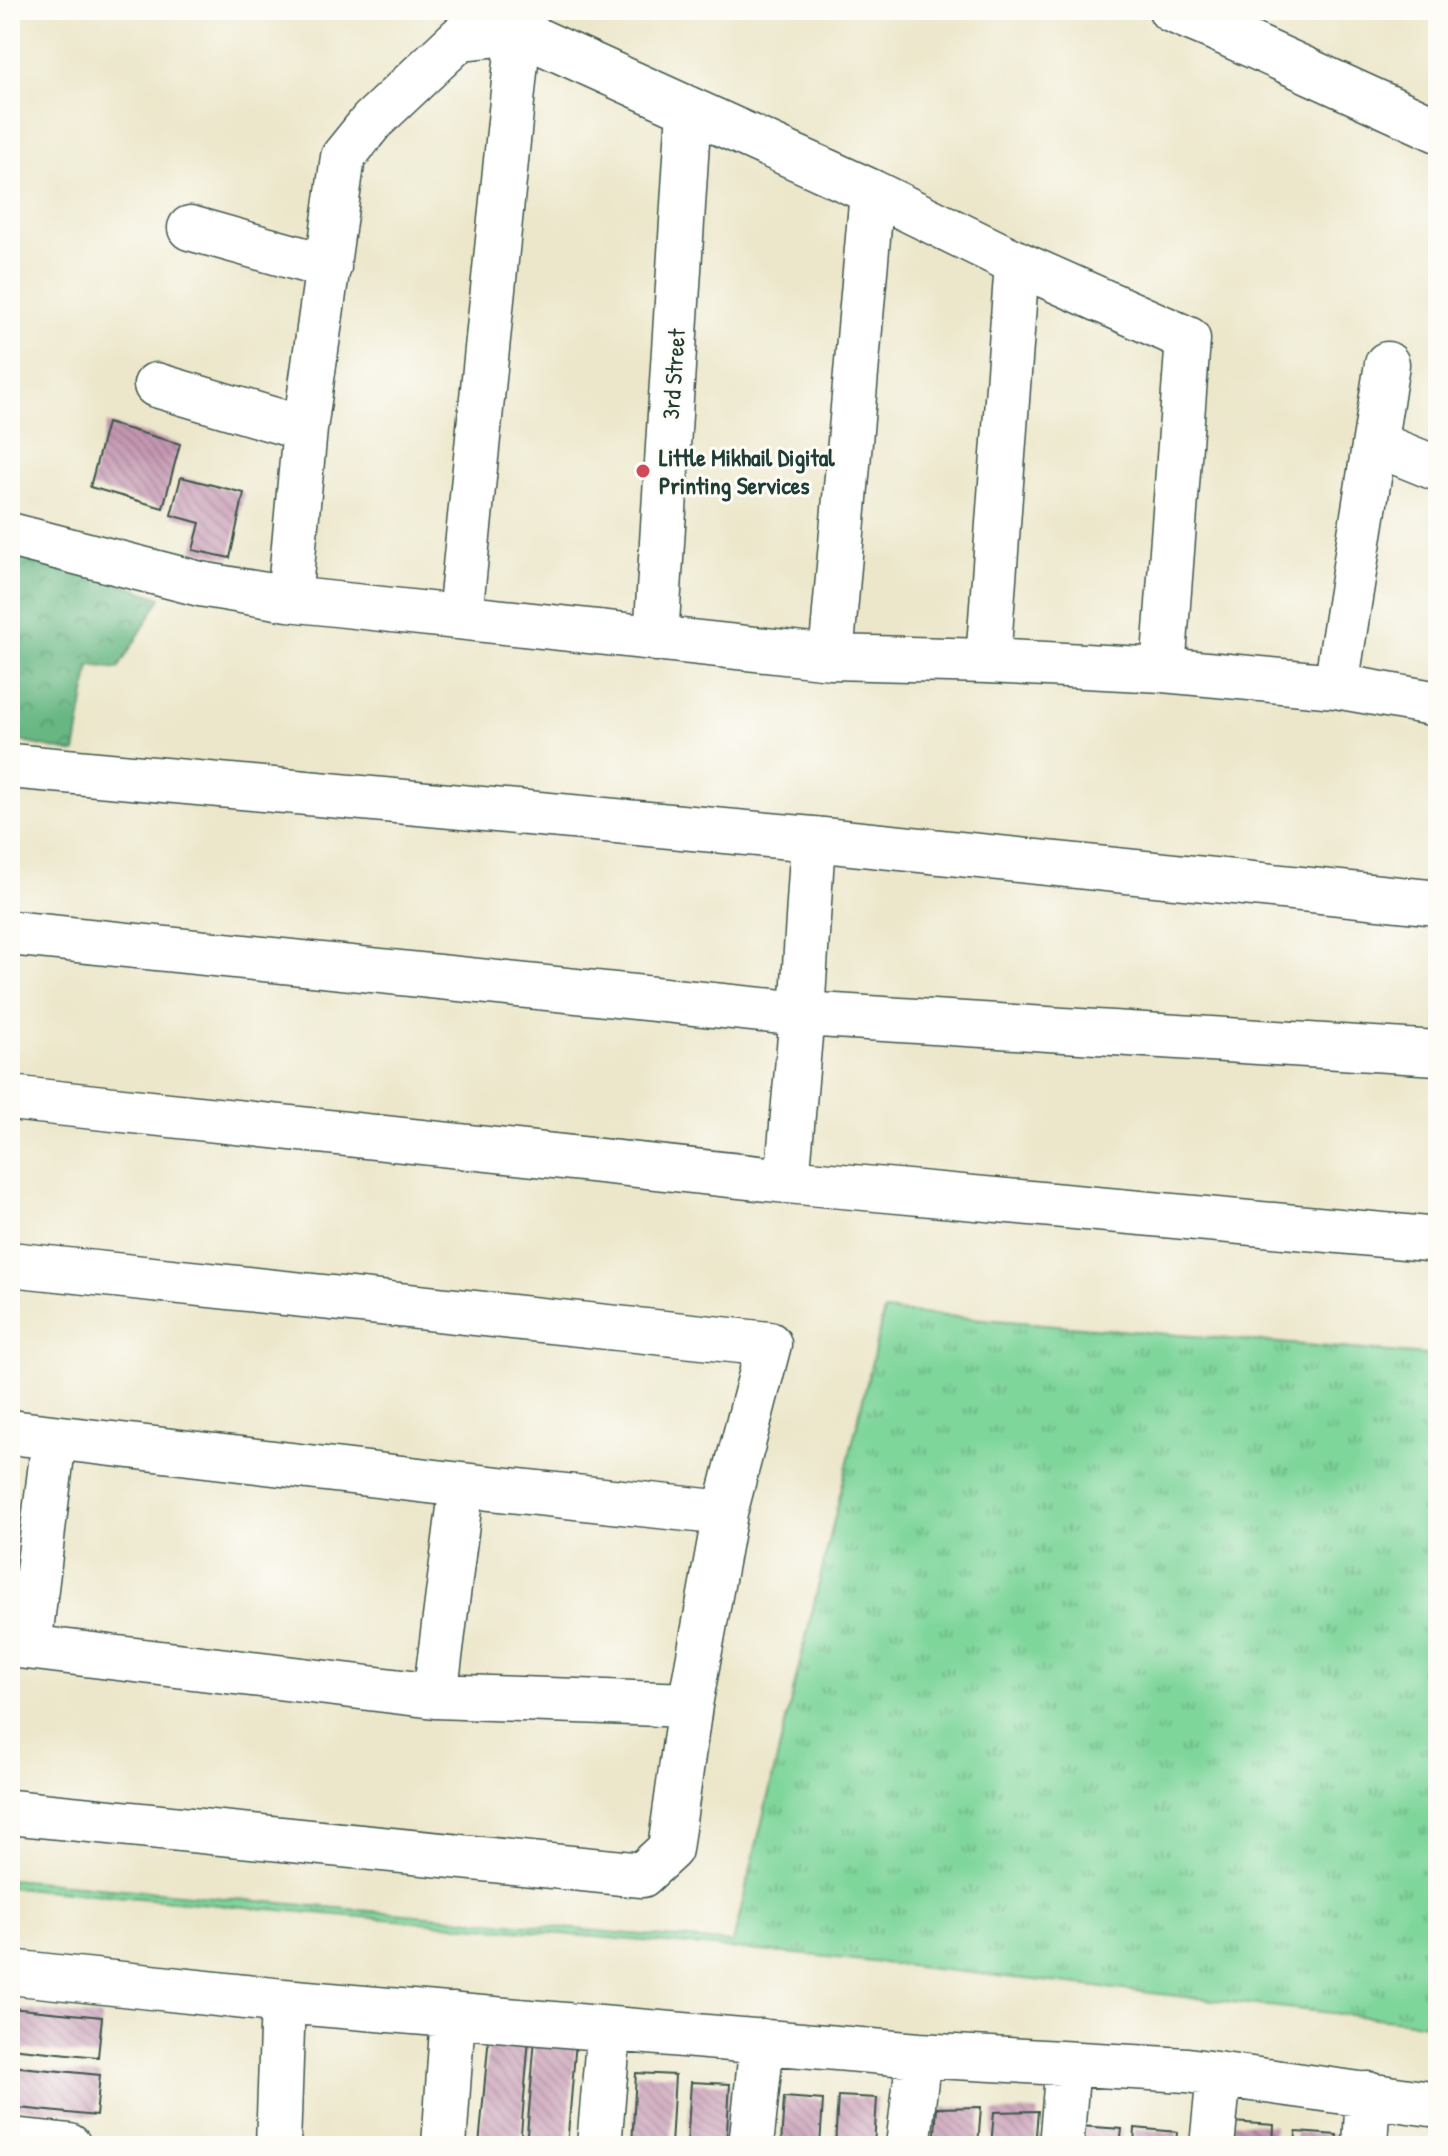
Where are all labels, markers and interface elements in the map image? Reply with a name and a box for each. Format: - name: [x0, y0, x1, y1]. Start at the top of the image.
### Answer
- street label: 3rd Street: [654, 327, 692, 420]
- place label: Little Mikhail Digital Printing Services: [659, 441, 835, 502]
- marker: Little Mikhail Digital Printing Services: [634, 462, 652, 480]

